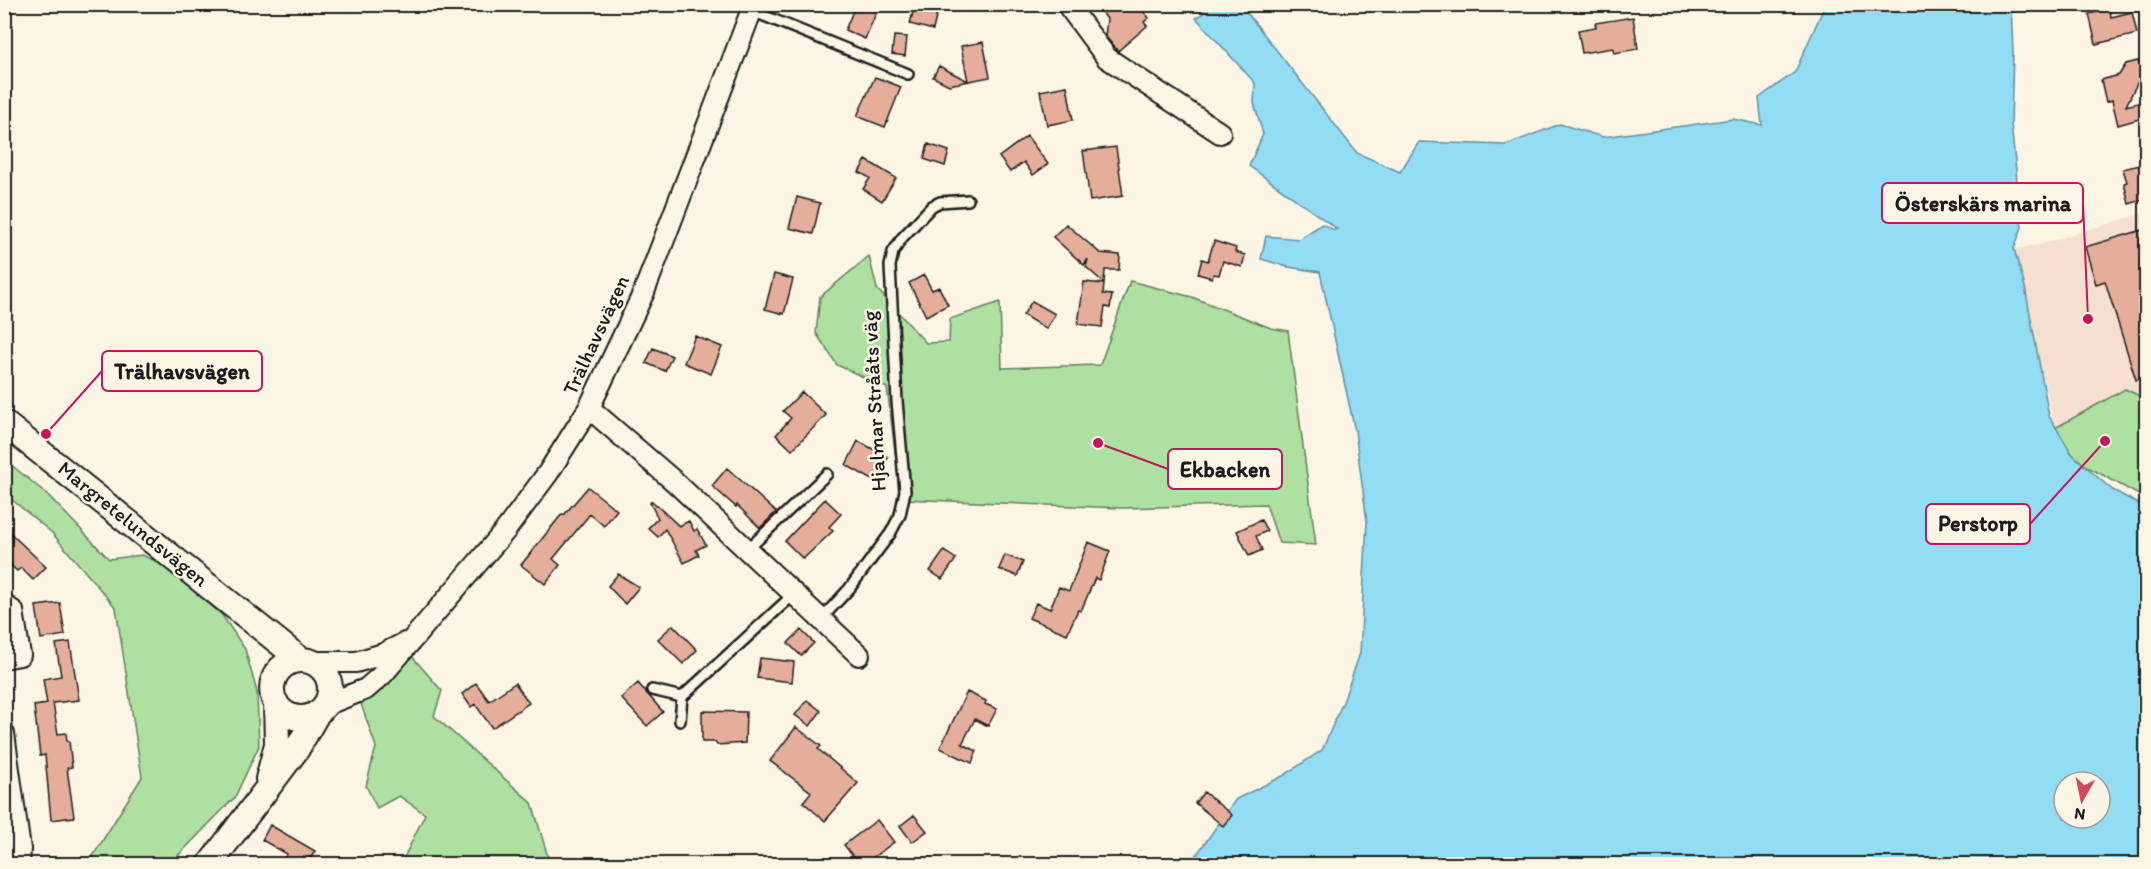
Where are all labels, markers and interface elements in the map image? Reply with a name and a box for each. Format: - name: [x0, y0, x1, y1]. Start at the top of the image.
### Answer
- callout: Österskärs marina: [1882, 183, 2083, 223]
- text: Österskärs marina: [1895, 190, 2072, 217]
- street label: Trälhavsvägen: [557, 271, 634, 399]
- street label: Hjalmar Strååts väg: [856, 310, 891, 492]
- callout: Trälhavsvägen: [102, 351, 262, 391]
- text: Trälhavsvägen: [113, 358, 250, 385]
- callout: Ekbacken: [1168, 449, 1282, 489]
- street label: Margretelundsvägen: [53, 455, 213, 592]
- text: Ekbacken: [1180, 456, 1270, 483]
- callout: Perstorp: [1926, 504, 2030, 544]
- text: Perstorp: [1938, 510, 2018, 537]
- north arrow: [2052, 770, 2112, 830]
- text: N: [2073, 804, 2087, 825]

